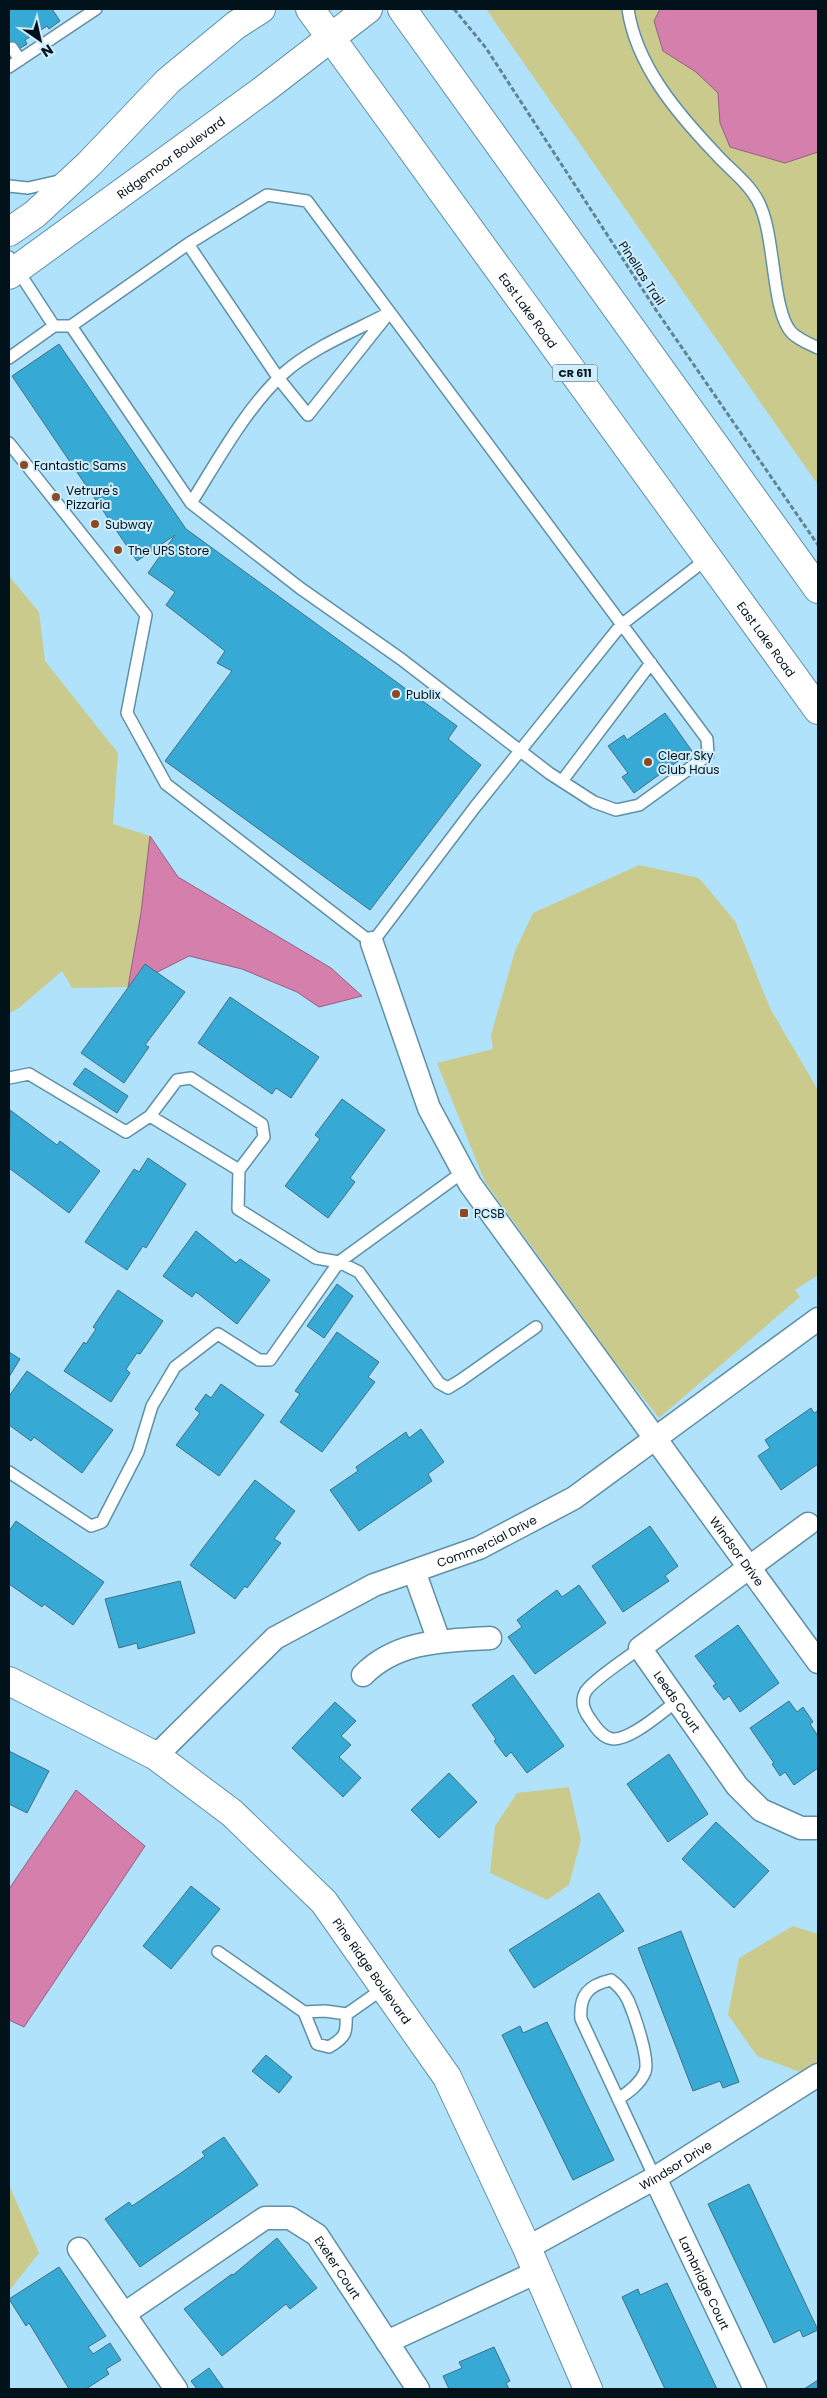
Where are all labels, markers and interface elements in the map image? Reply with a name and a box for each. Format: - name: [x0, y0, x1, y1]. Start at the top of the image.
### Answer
- north arrow: [15, 15, 65, 65]
- text: N: [37, 40, 57, 62]
- street label: Ridgemoor Boulevard: [113, 112, 228, 202]
- street label: Pinellas Trail: [615, 238, 669, 308]
- street label: East Lake Road: [495, 269, 561, 351]
- road number: CR 611: [552, 364, 598, 382]
- place label: Fantastic Sams: [34, 457, 126, 474]
- marker: Fantastic Sams: [18, 459, 30, 471]
- place label: Vetrure's Pizzaria: [66, 482, 118, 513]
- marker: Vetrure's Pizzaria: [50, 491, 62, 503]
- place label: Subway: [105, 516, 153, 533]
- marker: Subway: [89, 518, 101, 530]
- place label: The UPS Store: [128, 542, 209, 559]
- marker: The UPS Store: [112, 544, 124, 556]
- street label: East Lake Road: [733, 598, 800, 680]
- place label: Publix: [406, 686, 441, 703]
- marker: Publix: [390, 688, 402, 700]
- place label: Clear Sky Club Haus: [658, 747, 720, 778]
- marker: Clear Sky Club Haus: [642, 756, 654, 768]
- place label: PCSB: [474, 1205, 505, 1222]
- marker: PCSB: [458, 1207, 470, 1219]
- street label: Commercial Drive: [434, 1511, 540, 1571]
- street label: Windsor Drive: [706, 1513, 768, 1589]
- street label: Leeds Court: [650, 1667, 705, 1735]
- street label: Pine Ridge Boulevard: [329, 1914, 415, 2027]
- street label: Windsor Drive: [636, 2136, 715, 2194]
- street label: Exeter Court: [311, 2232, 365, 2302]
- street label: Lambridge Court: [675, 2233, 734, 2332]

